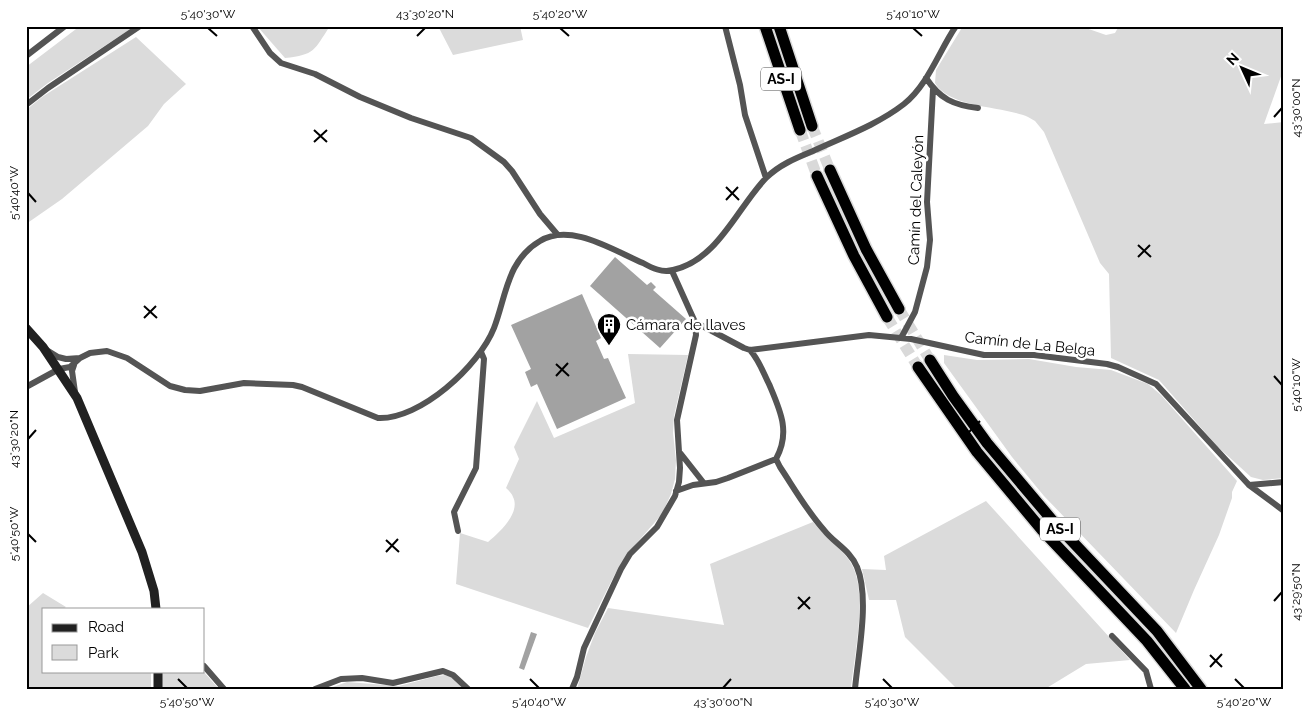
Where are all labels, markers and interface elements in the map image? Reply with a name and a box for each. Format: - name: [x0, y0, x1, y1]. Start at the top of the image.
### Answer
- text: 5°40'30"W: [181, 7, 236, 21]
- text: 43°30'20"N: [396, 7, 454, 21]
- text: 5°40'20"W: [533, 7, 588, 21]
- text: 5°40'10"W: [886, 7, 940, 21]
- north arrow: [1218, 42, 1268, 92]
- text: N: [1223, 50, 1242, 68]
- road number: AS-I: [761, 68, 801, 90]
- text: 43°30'00"N: [1289, 78, 1303, 138]
- street label: Camín del Caleyón: [905, 135, 927, 265]
- text: 5°40'40"W: [7, 166, 21, 220]
- building icon: Cámara de llaves: [596, 312, 622, 346]
- place label: Cámara de llaves: [626, 316, 746, 334]
- street label: Camín de La Belga: [964, 328, 1096, 360]
- text: 5°40'10"W: [1289, 358, 1303, 412]
- text: 43°30'20"N: [7, 410, 21, 468]
- text: 5°40'50"W: [7, 506, 21, 561]
- road number: AS-I: [1040, 518, 1080, 540]
- text: 43°29'50"N: [1289, 563, 1303, 621]
- legend: [42, 608, 205, 672]
- text: Road: [88, 618, 124, 636]
- text: Park: [88, 644, 119, 662]
- text: 5°40'50"W: [160, 695, 215, 709]
- text: 5°40'40"W: [512, 695, 566, 709]
- text: 43°30'00"N: [693, 695, 753, 709]
- text: 5°40'30"W: [865, 695, 920, 709]
- text: 5°40'20"W: [1217, 695, 1272, 709]

